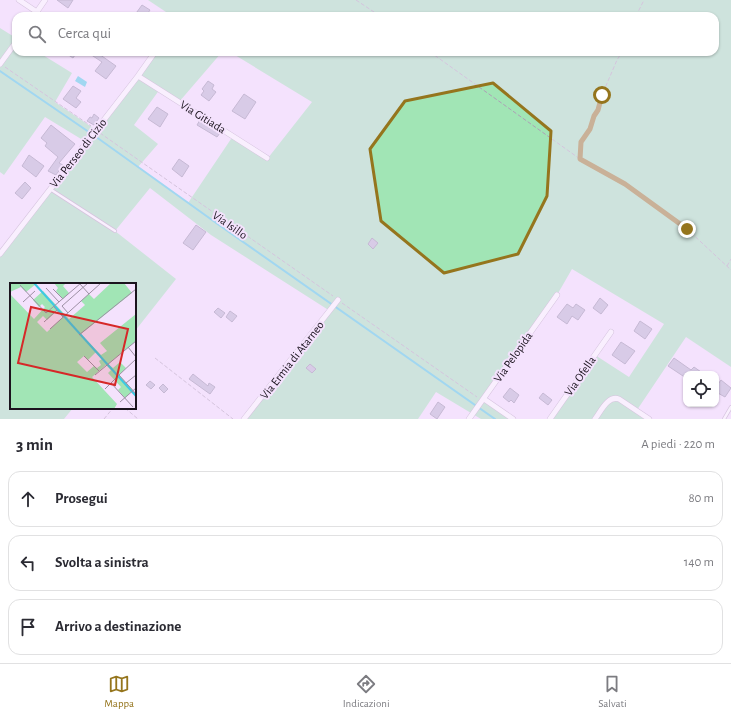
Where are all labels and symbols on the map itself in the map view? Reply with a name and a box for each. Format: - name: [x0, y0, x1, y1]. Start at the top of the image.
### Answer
- route start: [593, 86, 611, 104]
- street label: Via Gitiada: [178, 98, 228, 136]
- street label: Via Perseo di Cizio: [47, 116, 109, 190]
- street label: Via Isillo: [210, 209, 250, 241]
- route end: [678, 220, 696, 238]
- inset map: [10, 283, 136, 409]
- street label: Via Ermia di Atarneo: [258, 319, 326, 401]
- street label: Via Pelopida: [491, 329, 535, 384]
- street label: Via Ofella: [562, 354, 598, 398]

